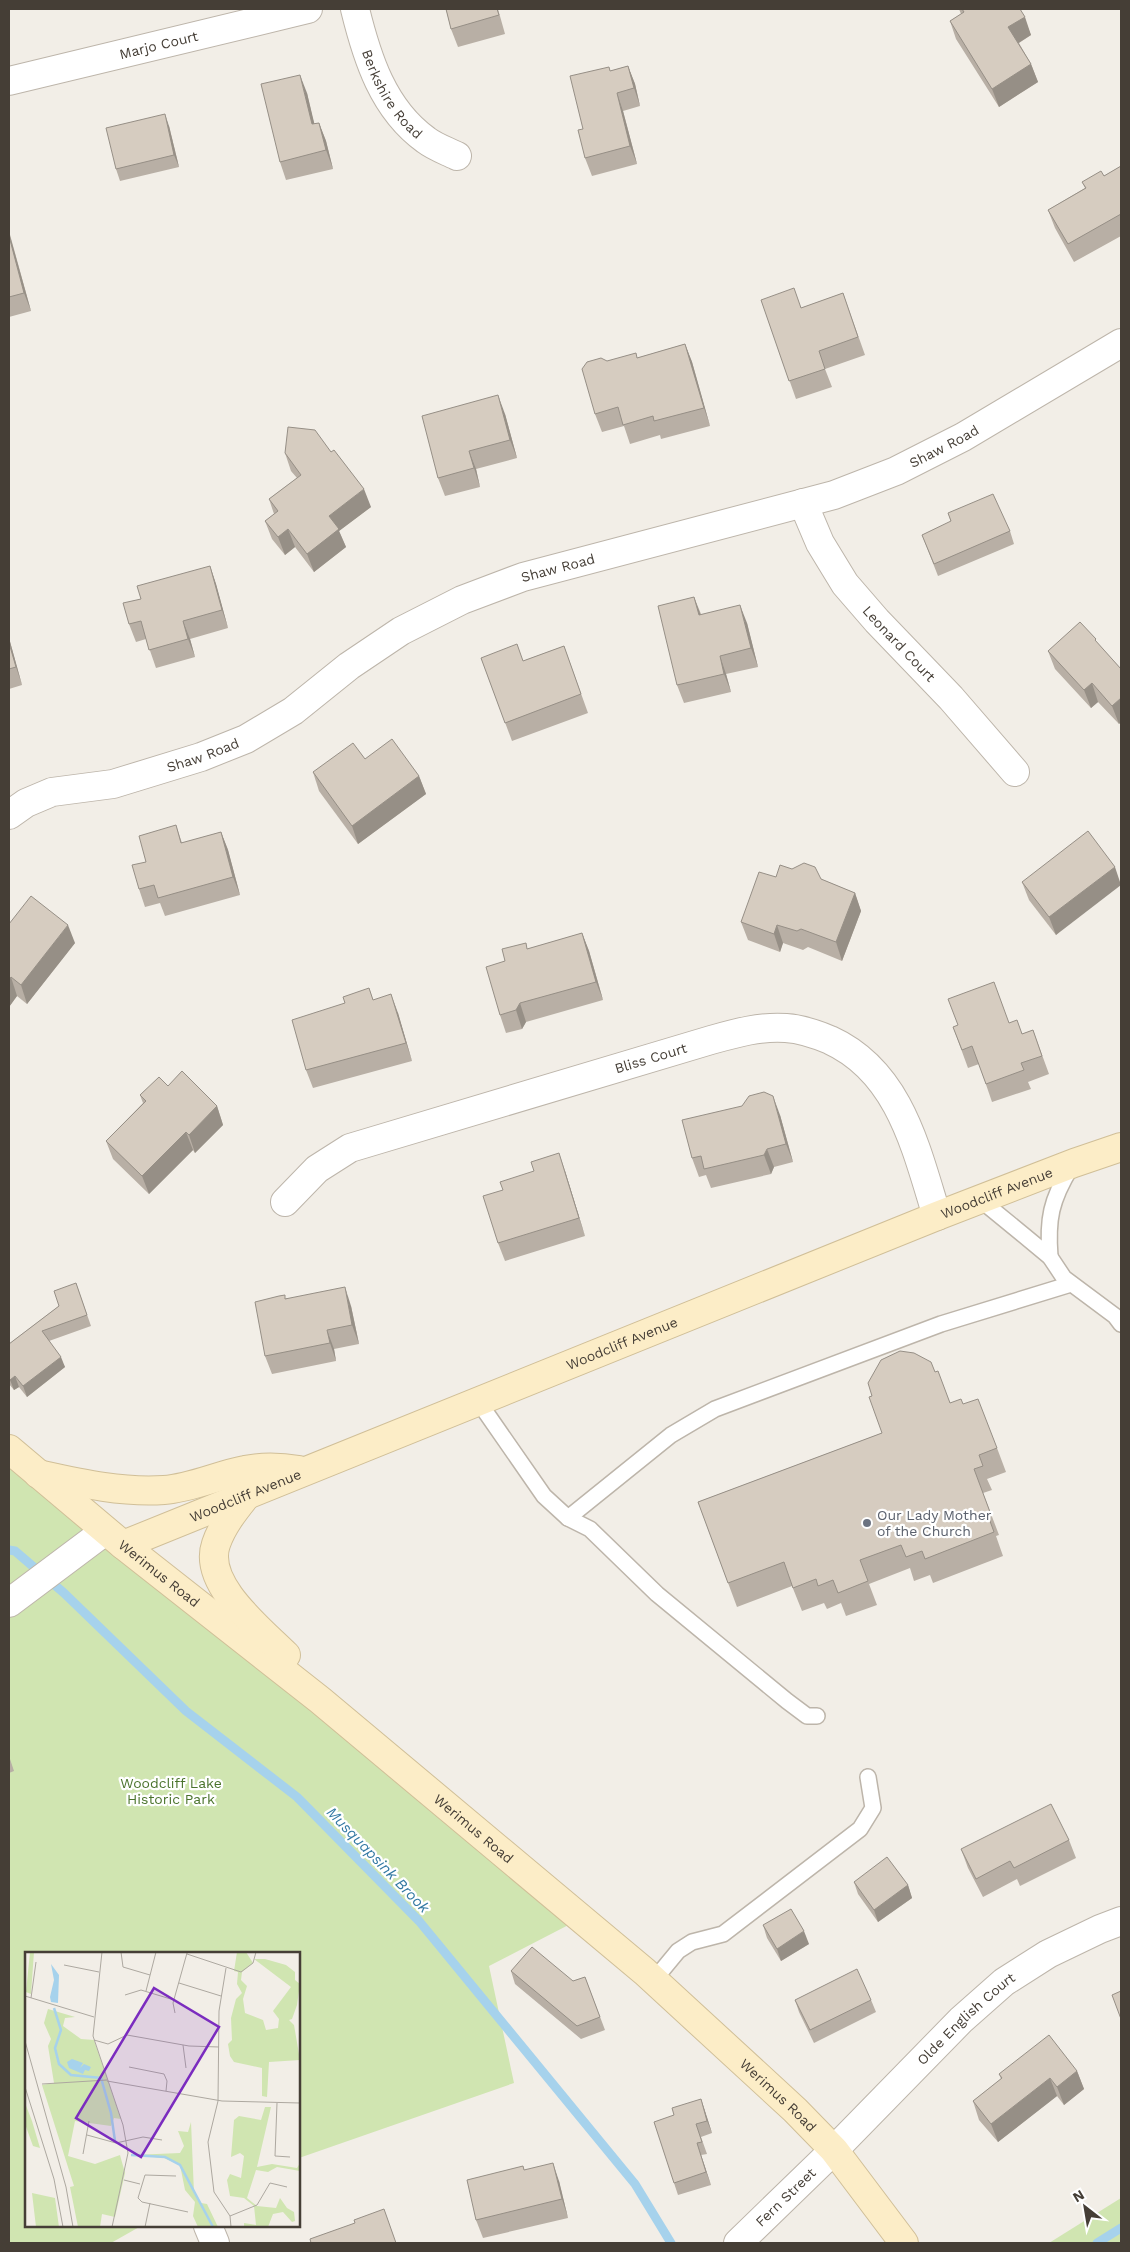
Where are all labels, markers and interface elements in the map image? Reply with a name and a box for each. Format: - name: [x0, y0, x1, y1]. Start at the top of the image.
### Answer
- street label: Marjo Court: [118, 28, 200, 62]
- street label: Berkshire Road: [359, 47, 426, 142]
- street label: Shaw Road: [907, 422, 981, 471]
- street label: Shaw Road: [519, 550, 597, 585]
- street label: Leonard Court: [860, 603, 939, 685]
- street label: Shaw Road: [165, 735, 241, 775]
- street label: Bliss Court: [613, 1040, 689, 1076]
- street label: Woodcliff Avenue: [938, 1164, 1055, 1222]
- street label: Woodcliff Avenue: [564, 1314, 680, 1373]
- street label: Woodcliff Avenue: [187, 1466, 303, 1525]
- place label: Our Lady Mother of the Church: [877, 1507, 992, 1539]
- marker: Our Lady Mother of the Church: [861, 1517, 873, 1529]
- street label: Werimus Road: [115, 1537, 203, 1610]
- park label: Woodcliff Lake Historic Park: [120, 1775, 222, 1807]
- street label: Werimus Road: [431, 1791, 517, 1866]
- water label: Musquapsink Brook: [323, 1803, 434, 1917]
- inset map: [25, 1952, 300, 2227]
- street label: Olde English Court: [914, 1969, 1018, 2068]
- street label: Werimus Road: [737, 2056, 820, 2135]
- street label: Fern Street: [752, 2164, 819, 2230]
- north arrow: [1060, 2182, 1110, 2232]
- text: N: [1070, 2186, 1087, 2205]

